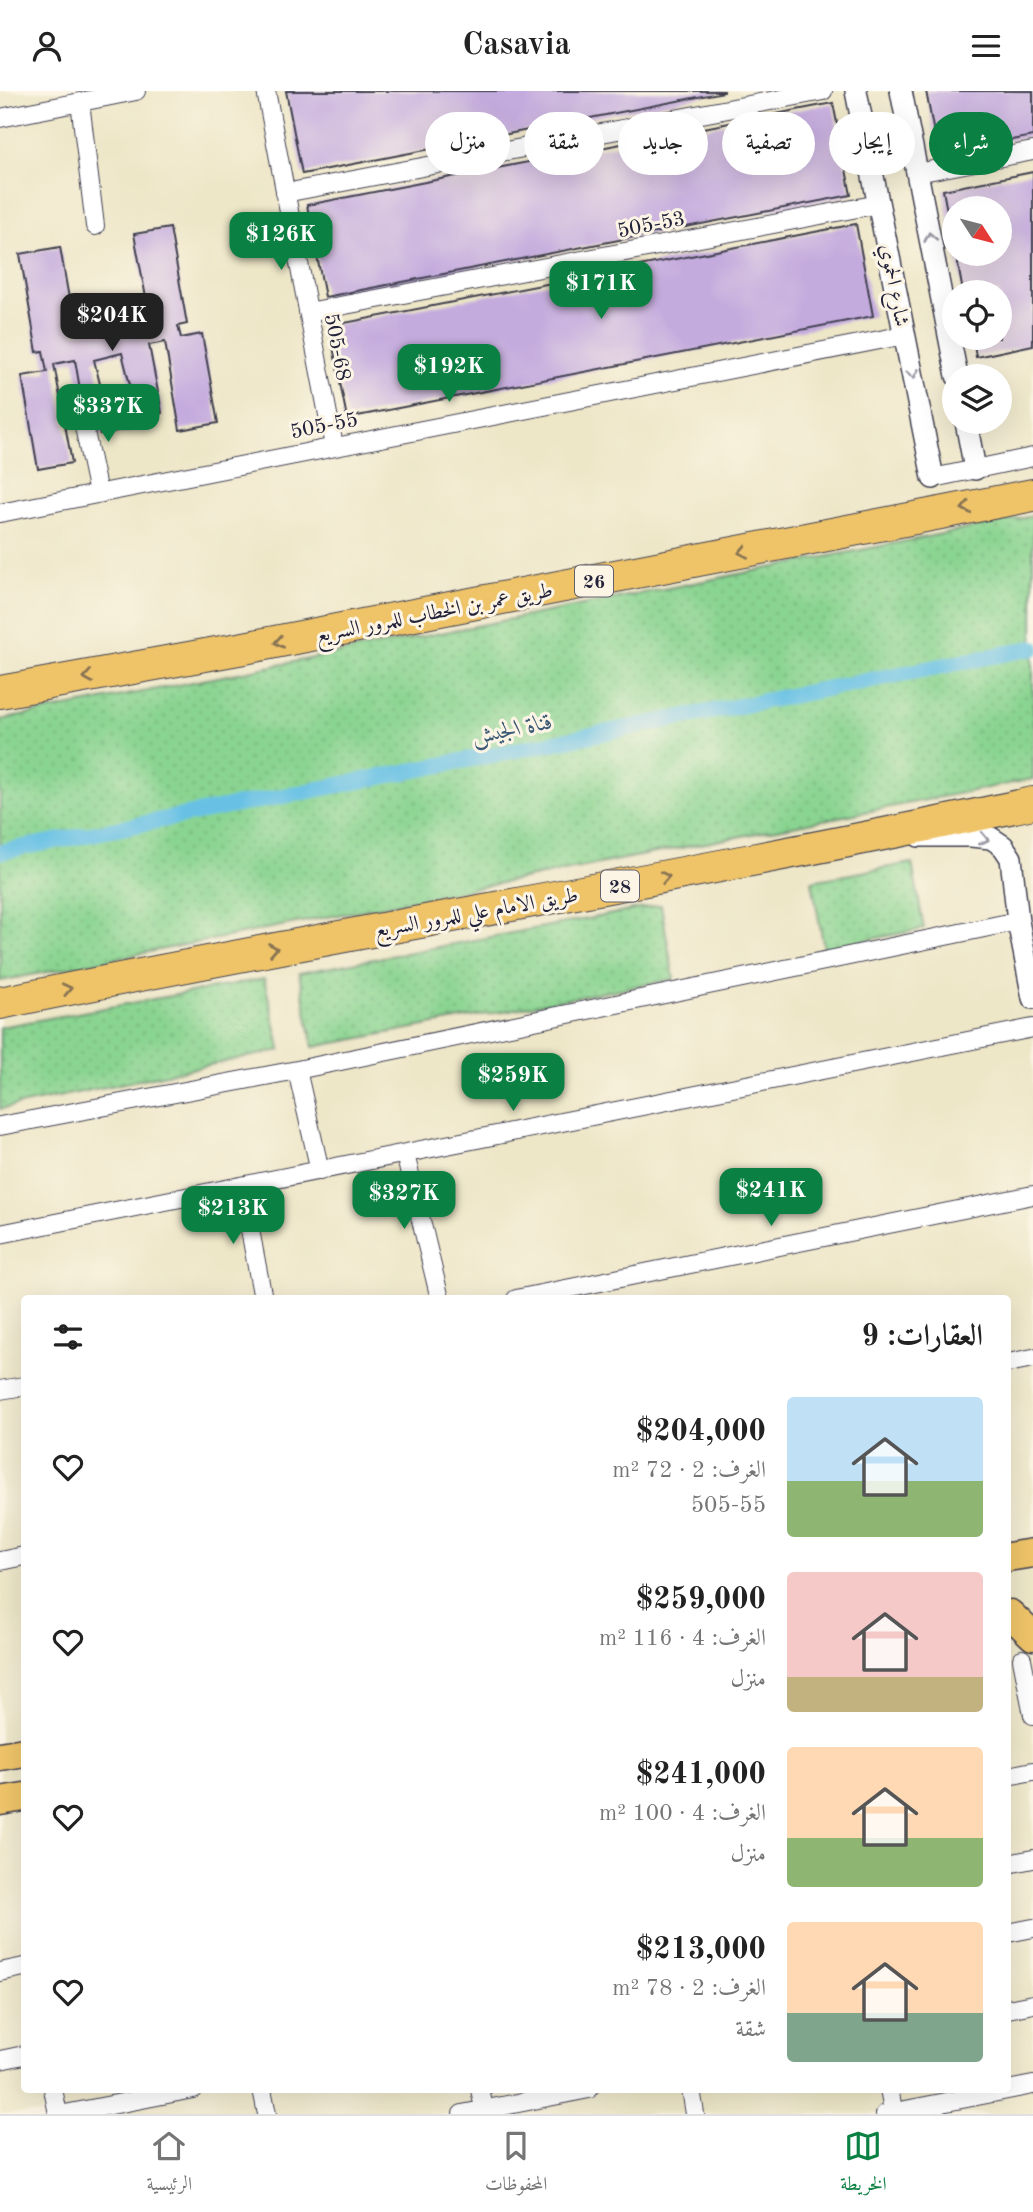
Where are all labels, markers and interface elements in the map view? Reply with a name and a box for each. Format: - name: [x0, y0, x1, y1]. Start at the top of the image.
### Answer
- icon: person: [28, 27, 66, 65]
- icon: menu: [967, 27, 1005, 65]
- text: Casavia: [462, 30, 571, 62]
- chip: منزل: [425, 112, 510, 175]
- chip: شقة: [524, 112, 604, 175]
- chip: جديد: [618, 112, 708, 175]
- chip: تصفية: [722, 112, 815, 175]
- chip: إيجار: [829, 112, 915, 175]
- chip: شراء: [929, 112, 1013, 175]
- north arrow: [942, 196, 1012, 266]
- map controls: [942, 196, 1012, 434]
- street label: 505-53: [616, 209, 687, 242]
- pin: $126K: [232, 213, 330, 272]
- text: $126K: [245, 223, 317, 246]
- one-way arrow: [923, 231, 938, 243]
- street label: شارع الحموي: [869, 242, 912, 330]
- pin: $171K: [552, 261, 650, 321]
- text: $171K: [565, 272, 637, 295]
- button: locate: [942, 280, 1012, 350]
- pin: $204K: [63, 293, 161, 353]
- text: $204K: [76, 304, 148, 327]
- street label: 505-68: [320, 312, 353, 383]
- pin: $192K: [400, 345, 498, 404]
- text: $192K: [413, 355, 485, 378]
- button: layers: [942, 364, 1012, 434]
- one-way arrow: [904, 368, 919, 380]
- pin: $337K: [59, 385, 157, 444]
- text: $337K: [72, 395, 144, 418]
- street label: 505-55: [289, 410, 360, 443]
- one-way arrow: [960, 500, 972, 515]
- one-way arrow: [737, 544, 749, 559]
- road number: 26: [575, 566, 613, 596]
- street label: طريق عمر بن الخطاب للمرور السريع: [314, 580, 556, 654]
- one-way arrow: [273, 633, 285, 648]
- one-way arrow: [82, 669, 94, 684]
- water label: قناة الجيش: [470, 710, 556, 752]
- one-way arrow: [978, 830, 990, 845]
- one-way arrow: [659, 870, 671, 885]
- road number: 28: [601, 871, 639, 901]
- street label: طريق الامام علي للمرور السريع: [373, 885, 581, 950]
- one-way arrow: [267, 942, 279, 957]
- one-way arrow: [61, 983, 73, 998]
- pin: $259K: [464, 1053, 562, 1113]
- text: $259K: [477, 1064, 549, 1087]
- pin: $241K: [722, 1169, 820, 1228]
- pin: $327K: [355, 1171, 453, 1231]
- text: $241K: [735, 1179, 807, 1202]
- text: $327K: [368, 1182, 440, 1205]
- pin: $213K: [184, 1187, 282, 1246]
- text: $213K: [197, 1197, 269, 1220]
- icon: filters: [49, 1318, 87, 1356]
- text: العقارات: 9: [862, 1322, 983, 1352]
- text: $204,000: [636, 1417, 766, 1447]
- icon: home: [843, 1425, 927, 1509]
- icon: heart: [49, 1448, 87, 1486]
- text: الغرف: 2 · 72 m²: [612, 1459, 766, 1482]
- text: 505-55: [691, 1494, 766, 1517]
- text: $259,000: [636, 1585, 766, 1615]
- icon: home: [843, 1600, 927, 1684]
- icon: heart: [49, 1623, 87, 1661]
- text: الغرف: 4 · 116 m²: [599, 1627, 766, 1650]
- text: منزل: [731, 1668, 766, 1691]
- text: $241,000: [636, 1760, 766, 1790]
- icon: home: [843, 1775, 927, 1859]
- icon: heart: [49, 1798, 87, 1836]
- text: الغرف: 4 · 100 m²: [599, 1802, 766, 1825]
- text: منزل: [731, 1843, 766, 1866]
- text: $213,000: [636, 1935, 766, 1965]
- icon: home: [843, 1950, 927, 2034]
- icon: heart: [49, 1973, 87, 2011]
- text: الغرف: 2 · 78 m²: [612, 1977, 766, 2000]
- text: شقة: [736, 2018, 766, 2041]
- tab: الرئيسية: [146, 2127, 192, 2202]
- tab: المحفوظات: [485, 2127, 548, 2202]
- tab: الخريطة: [840, 2127, 887, 2202]

